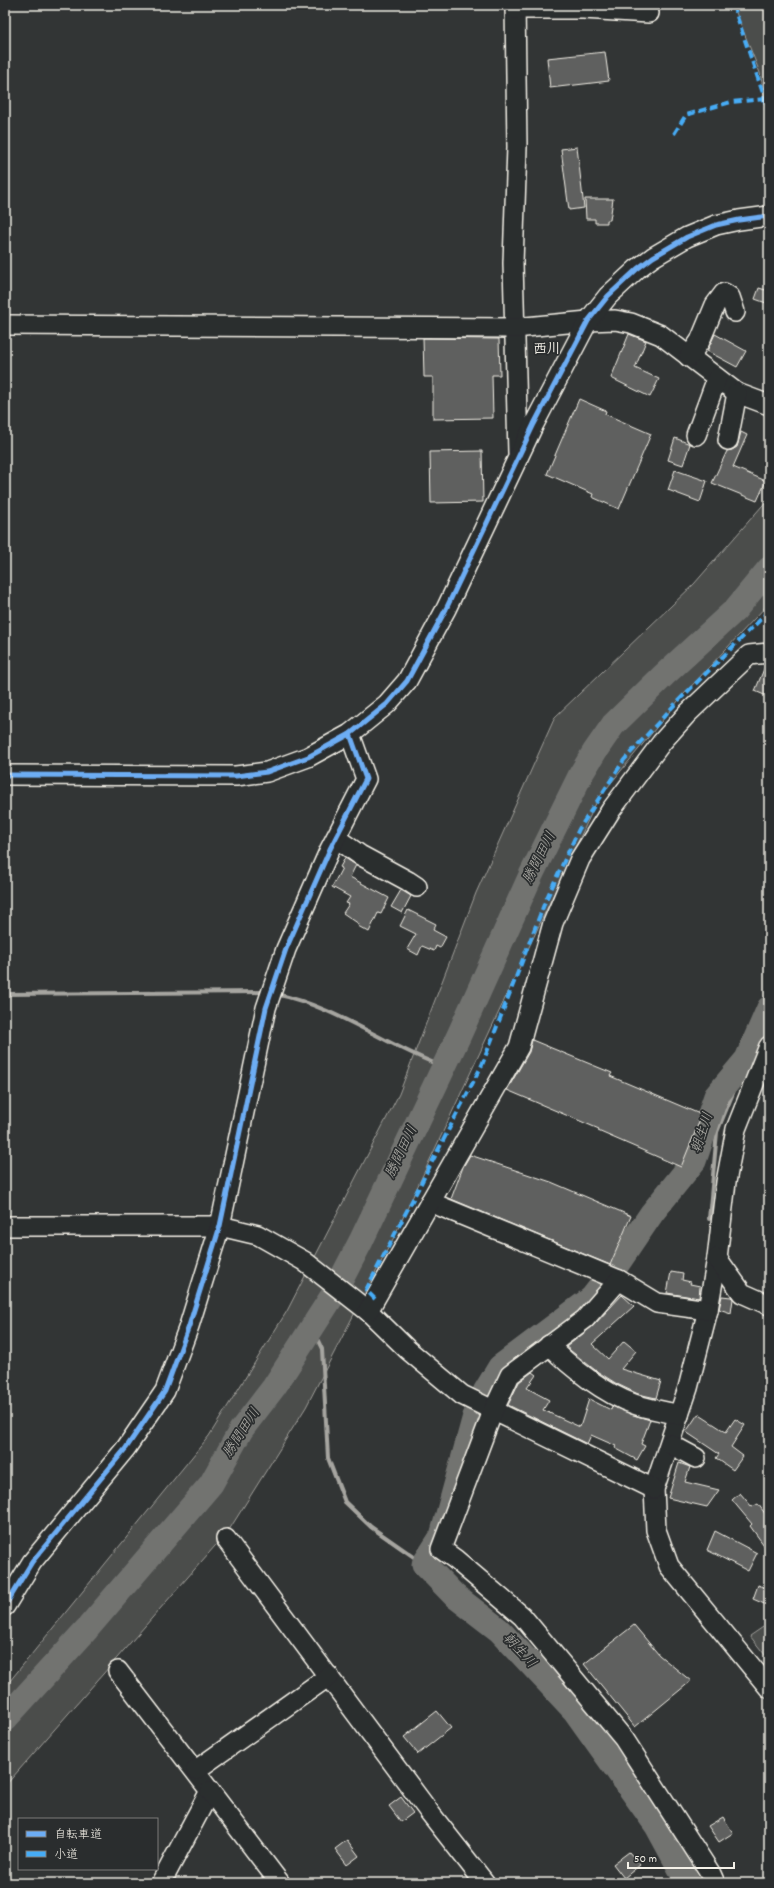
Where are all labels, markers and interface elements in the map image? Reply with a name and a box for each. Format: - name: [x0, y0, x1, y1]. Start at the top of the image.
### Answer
- district label: 西川: [533, 340, 561, 360]
- water label: 勝間田川: [518, 829, 562, 887]
- water label: 朝生川: [687, 1110, 719, 1156]
- water label: 勝間田川: [381, 1122, 423, 1182]
- water label: 勝間田川: [218, 1404, 266, 1462]
- water label: 朝生川: [497, 1629, 541, 1673]
- legend: [18, 1818, 158, 1870]
- text: 自転車道: [54, 1827, 102, 1844]
- scale bar: [628, 1844, 734, 1870]
- text: 小道: [54, 1847, 78, 1864]
- text: 50 m: [634, 1851, 657, 1868]

